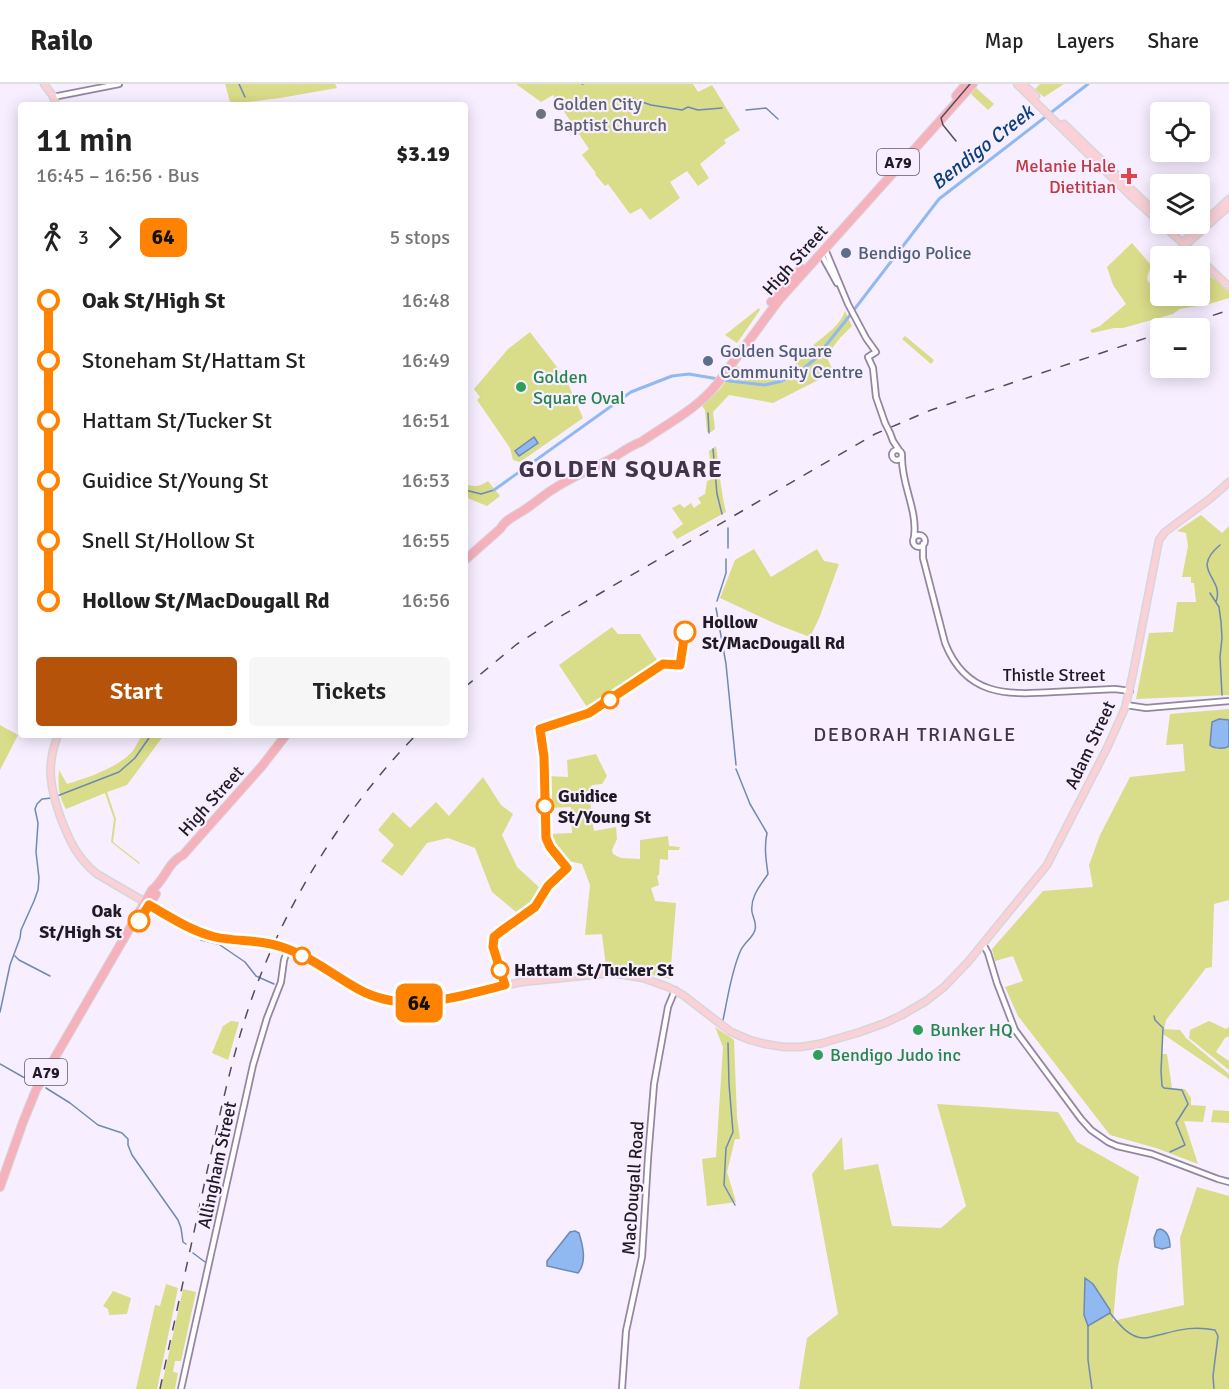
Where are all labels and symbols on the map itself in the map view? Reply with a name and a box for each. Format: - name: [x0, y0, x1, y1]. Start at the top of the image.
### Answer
- place label: Golden City Baptist Church: [553, 93, 667, 136]
- water label: Bendigo Creek: [926, 98, 1040, 195]
- marker: Golden City Baptist Church: [534, 107, 548, 121]
- road number: A79: [877, 149, 919, 175]
- place label: Melanie Hale Dietitian: [1015, 155, 1116, 198]
- marker: Melanie Hale Dietitian: [1120, 167, 1138, 185]
- street label: High Street: [758, 220, 832, 300]
- place label: Bendigo Police: [858, 242, 971, 264]
- marker: Bendigo Police: [839, 246, 853, 260]
- place label: Golden Square Community Centre: [720, 340, 863, 383]
- marker: Golden Square Community Centre: [701, 354, 715, 368]
- place label: Golden Square Oval: [533, 366, 625, 409]
- marker: Golden Square Oval: [514, 380, 528, 394]
- district label: GOLDEN SQUARE: [519, 454, 723, 484]
- place label: Hollow St/MacDougall Rd: [702, 611, 845, 654]
- marker: Hollow St/MacDougall Rd: [674, 621, 696, 643]
- street label: Thistle Street: [1003, 664, 1105, 686]
- unlabelled marker: [601, 691, 619, 709]
- street label: Adam Street: [1060, 697, 1120, 793]
- district label: DEBORAH TRIANGLE: [813, 722, 1017, 747]
- street label: High Street: [174, 761, 248, 841]
- place label: Guidice St/Young St: [558, 785, 651, 828]
- marker: Guidice St/Young St: [536, 797, 554, 815]
- place label: Oak St/High St: [39, 900, 123, 943]
- marker: Oak St/High St: [128, 910, 150, 932]
- unlabelled marker: [293, 947, 311, 965]
- place label: Hattam St/Tucker St: [514, 959, 674, 981]
- marker: Hattam St/Tucker St: [491, 961, 509, 979]
- line badge: 64: [392, 984, 446, 1022]
- place label: Bunker HQ: [930, 1019, 1013, 1041]
- marker: Bunker HQ: [911, 1023, 925, 1037]
- place label: Bendigo Judo inc: [830, 1044, 961, 1066]
- marker: Bendigo Judo inc: [811, 1048, 825, 1062]
- road number: A79: [25, 1059, 67, 1085]
- street label: Allingham Street: [193, 1099, 241, 1231]
- street label: MacDougall Road: [617, 1120, 649, 1256]

